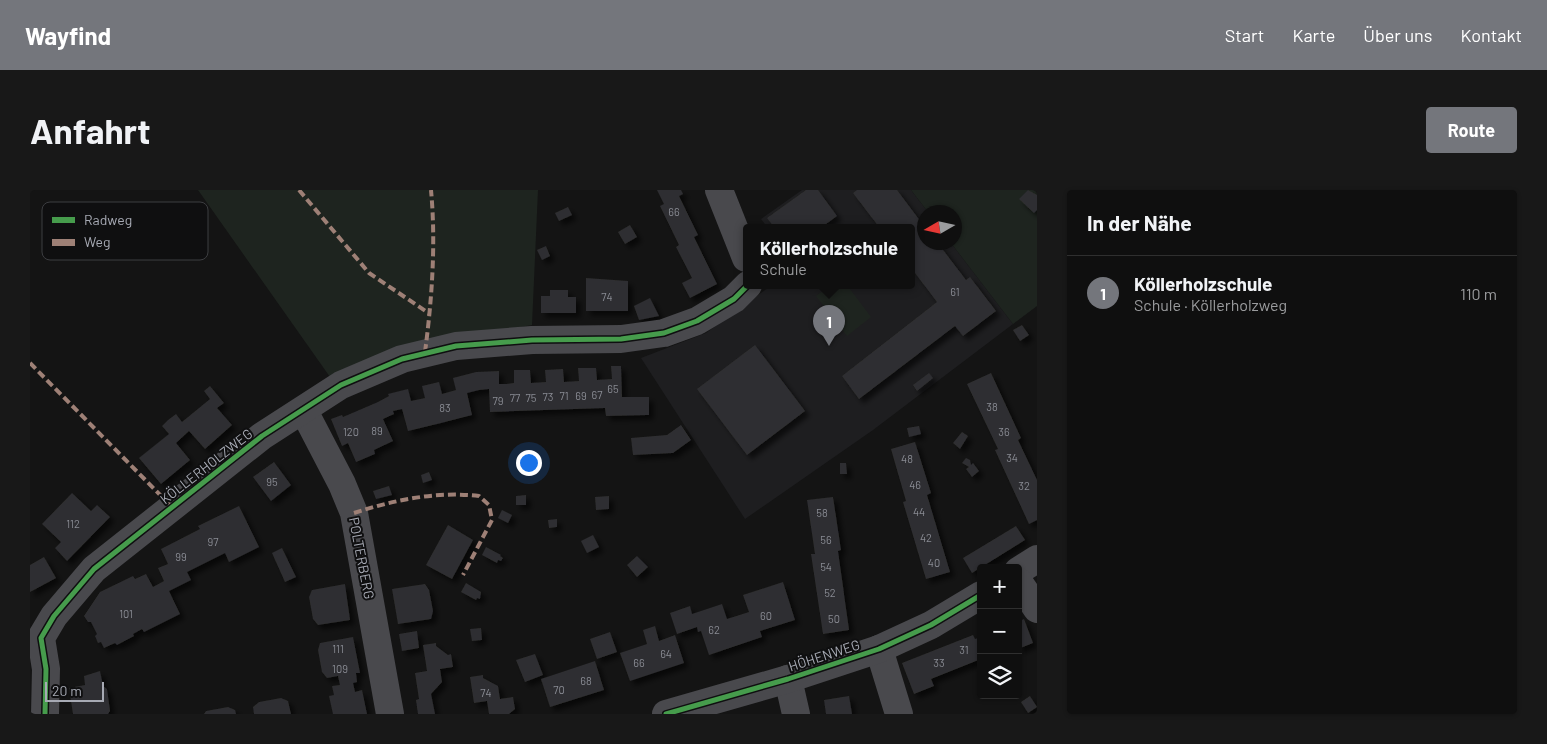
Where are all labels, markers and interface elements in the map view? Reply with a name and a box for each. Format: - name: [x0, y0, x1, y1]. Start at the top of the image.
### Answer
- text: Wayfind: [25, 21, 111, 50]
- text: Start: [1225, 24, 1264, 46]
- text: Karte: [1292, 24, 1335, 46]
- text: Über uns: [1363, 24, 1432, 46]
- text: Kontakt: [1460, 24, 1522, 46]
- button: Route: [1426, 107, 1517, 153]
- text: Anfahrt: [30, 109, 150, 151]
- legend: [42, 202, 208, 260]
- house number: 66: [668, 205, 680, 218]
- north arrow: [917, 205, 962, 250]
- text: In der Nähe: [1087, 210, 1192, 235]
- text: Radweg: [84, 211, 132, 228]
- popup: [743, 224, 915, 289]
- text: Weg: [84, 233, 111, 250]
- text: Köllerholzschule: [760, 236, 898, 259]
- text: Schule: [760, 259, 807, 278]
- text: Köllerholzschule: [1134, 272, 1272, 295]
- text: 1: [1100, 284, 1106, 303]
- text: 110 m: [1460, 284, 1497, 303]
- house number: 61: [950, 285, 960, 298]
- house number: 74: [601, 290, 613, 303]
- text: Schule · Köllerholzweg: [1134, 295, 1287, 314]
- pin: 1: [813, 305, 845, 346]
- house number: 65: [607, 382, 619, 395]
- house number: 67: [592, 388, 602, 401]
- house number: 71: [559, 389, 569, 402]
- house number: 69: [575, 389, 587, 402]
- house number: 73: [543, 390, 553, 403]
- house number: 77: [510, 391, 520, 404]
- house number: 75: [526, 391, 537, 404]
- house number: 79: [493, 394, 504, 407]
- house number: 38: [986, 400, 998, 413]
- house number: 83: [439, 401, 451, 414]
- house number: 89: [371, 424, 383, 437]
- street label: KÖLLERHOLZWEG: [156, 425, 256, 507]
- house number: 120: [343, 425, 359, 438]
- house number: 36: [998, 425, 1010, 438]
- your location: [516, 450, 542, 476]
- house number: 34: [1006, 451, 1018, 464]
- house number: 48: [901, 452, 913, 465]
- house number: 95: [266, 475, 278, 488]
- house number: 46: [909, 478, 921, 491]
- house number: 32: [1018, 479, 1030, 492]
- house number: 44: [913, 505, 925, 518]
- house number: 58: [816, 506, 828, 519]
- street label: POLTERBERG: [346, 516, 378, 600]
- house number: 112: [66, 517, 80, 530]
- house number: 42: [920, 531, 932, 544]
- house number: 56: [820, 533, 832, 546]
- house number: 97: [208, 535, 218, 548]
- house number: 99: [175, 550, 187, 563]
- house number: 40: [928, 556, 940, 569]
- house number: 54: [820, 560, 832, 573]
- map controls: [977, 564, 1022, 699]
- button: +: [977, 564, 1022, 609]
- house number: 52: [824, 586, 836, 599]
- house number: 101: [119, 607, 133, 620]
- house number: 60: [760, 609, 772, 622]
- button: −: [977, 609, 1022, 654]
- house number: 50: [828, 612, 840, 625]
- house number: 62: [708, 623, 720, 636]
- street label: HÖHENWEG: [786, 635, 862, 675]
- house number: 111: [332, 642, 344, 655]
- house number: 31: [959, 643, 969, 656]
- house number: 64: [660, 647, 672, 660]
- button: layers: [977, 654, 1022, 699]
- house number: 66: [633, 656, 645, 669]
- house number: 33: [933, 656, 945, 669]
- house number: 109: [332, 662, 348, 675]
- house number: 68: [580, 674, 592, 687]
- scale bar: [45, 679, 104, 702]
- text: 20 m: [52, 682, 82, 699]
- house number: 70: [553, 683, 565, 696]
- house number: 74: [480, 686, 492, 699]

